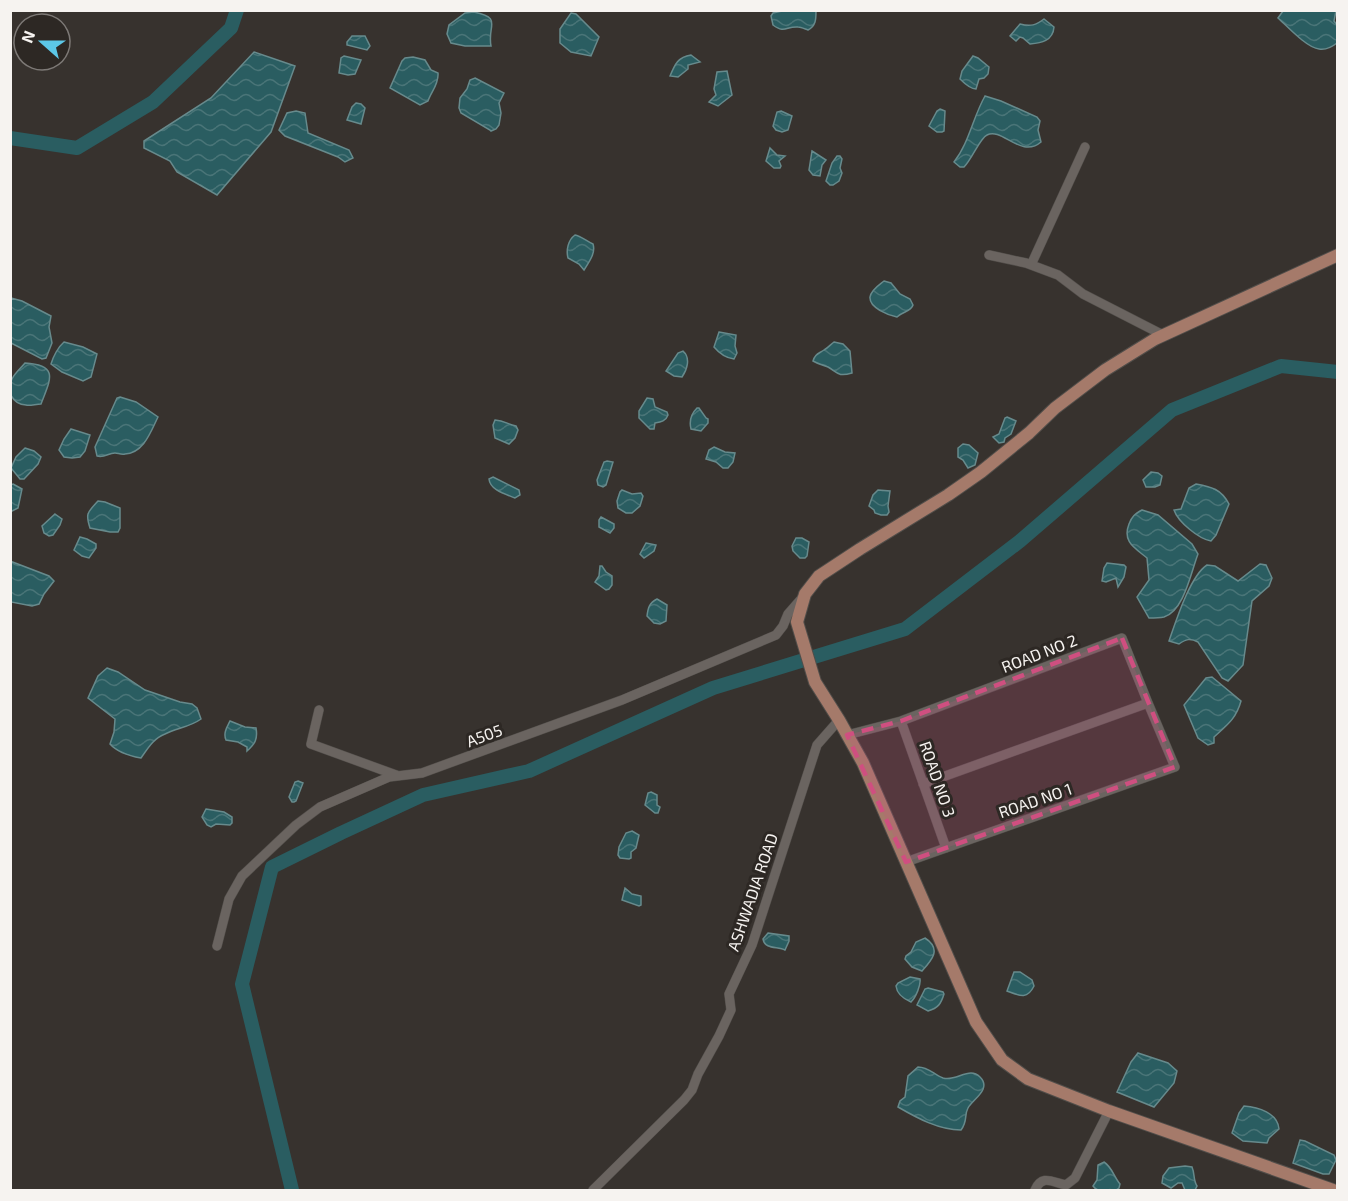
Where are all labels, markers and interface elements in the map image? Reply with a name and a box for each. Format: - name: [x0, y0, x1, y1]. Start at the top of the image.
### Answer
- north arrow: [12, 12, 72, 72]
- text: N: [17, 28, 38, 45]
- street label: ROAD NO 2: [999, 630, 1079, 676]
- street label: A505: [463, 720, 505, 750]
- street label: ROAD NO 3: [916, 739, 960, 819]
- street label: ROAD NO 1: [996, 779, 1074, 821]
- street label: ASHWADIA ROAD: [723, 831, 781, 953]

